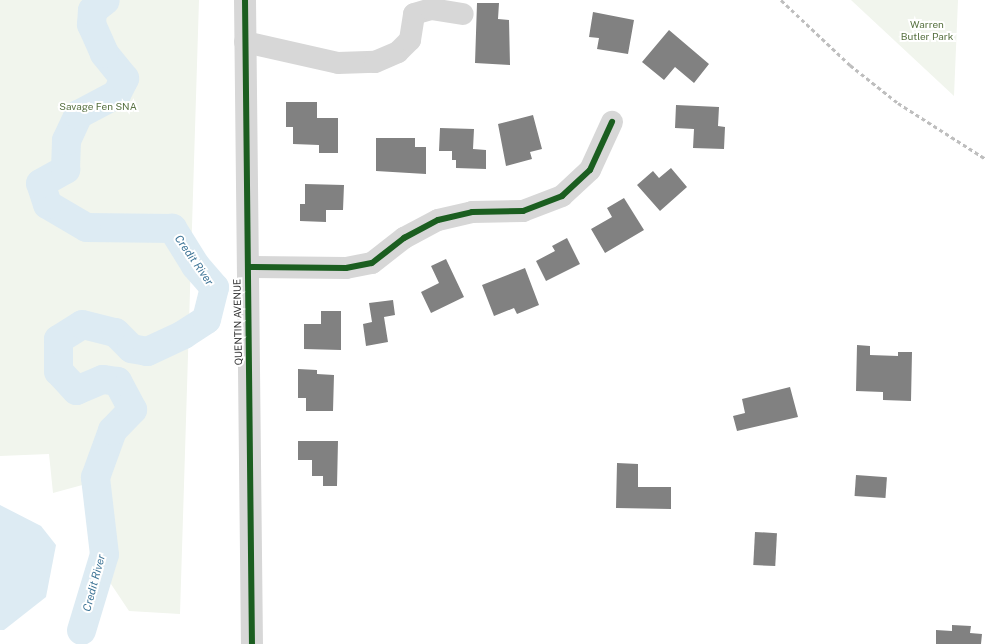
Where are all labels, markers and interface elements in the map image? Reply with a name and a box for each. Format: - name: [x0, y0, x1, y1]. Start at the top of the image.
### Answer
- park label: Warren Butler Park: [901, 18, 953, 42]
- park label: Savage Fen SNA: [59, 101, 137, 113]
- water label: Credit River: [172, 232, 216, 288]
- street label: QUENTIN AVENUE: [231, 279, 245, 365]
- water label: Credit River: [80, 553, 108, 613]

